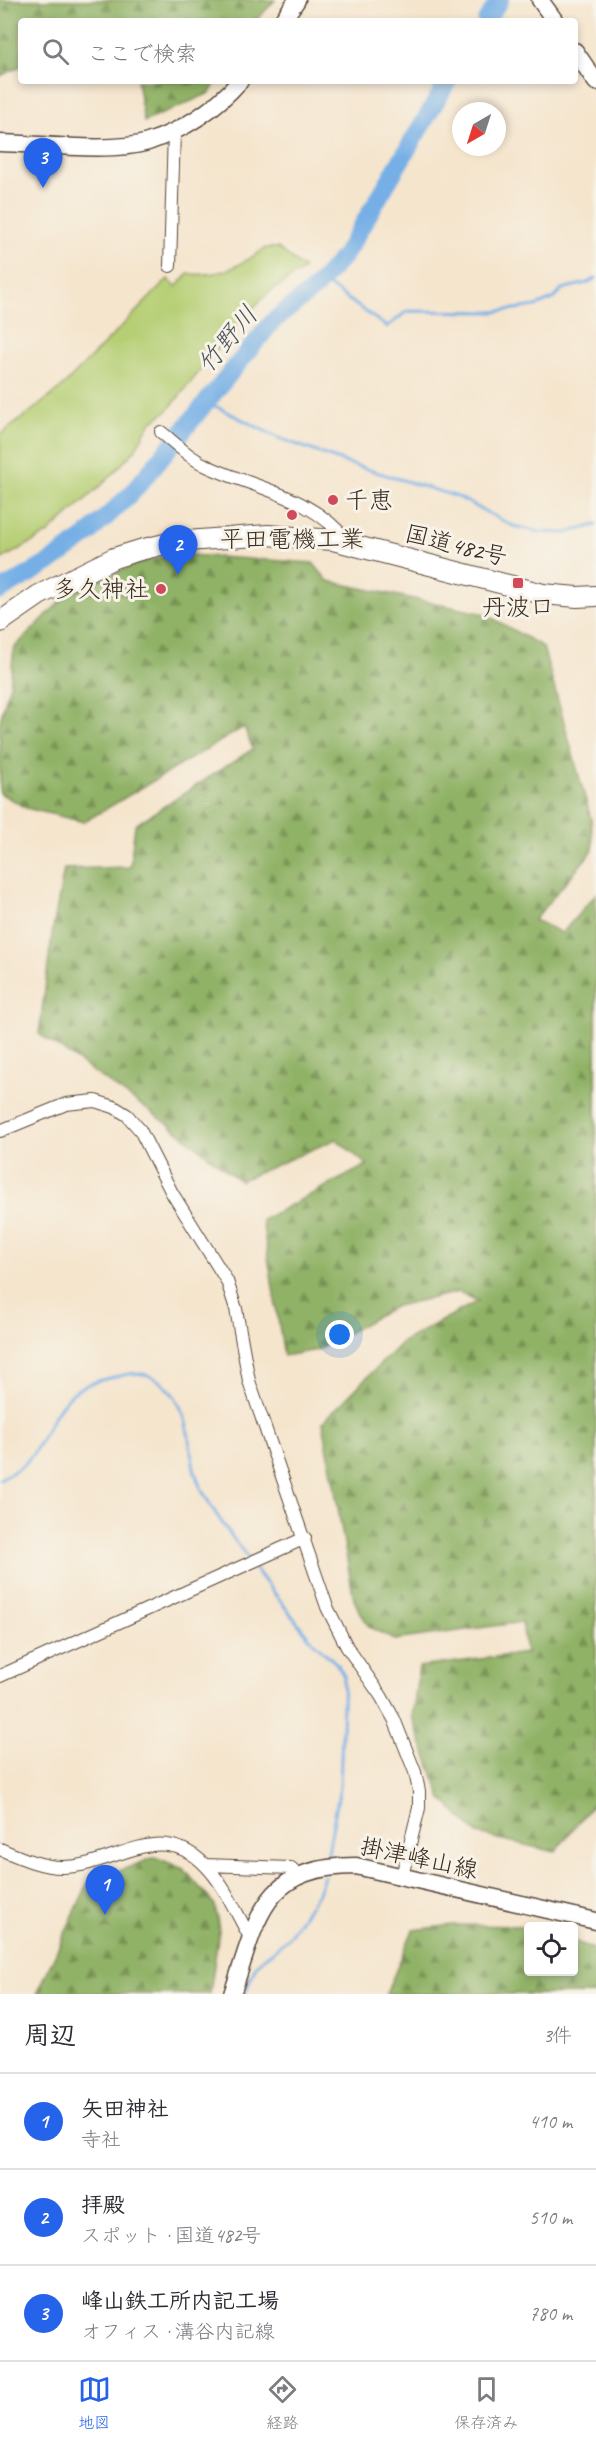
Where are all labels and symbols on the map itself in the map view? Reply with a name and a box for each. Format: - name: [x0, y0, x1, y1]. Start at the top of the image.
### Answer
- north arrow: [452, 102, 506, 156]
- pin: 3: [24, 138, 63, 188]
- water label: 竹野川: [190, 299, 265, 380]
- place label: 千恵: [345, 485, 393, 515]
- marker: 千恵: [326, 493, 340, 507]
- marker: 平田電機工業: [285, 508, 299, 522]
- street label: 国道482号: [402, 518, 510, 572]
- place label: 平田電機工業: [220, 524, 364, 554]
- pin: 2: [158, 526, 198, 575]
- place label: 多久神社: [53, 574, 149, 604]
- marker: 丹波口: [511, 576, 525, 590]
- marker: 多久神社: [154, 582, 168, 596]
- place label: 丹波口: [482, 592, 554, 622]
- your location: [325, 1320, 354, 1349]
- street label: 掛津峰山線: [357, 1831, 481, 1885]
- pin: 1: [86, 1866, 124, 1915]

